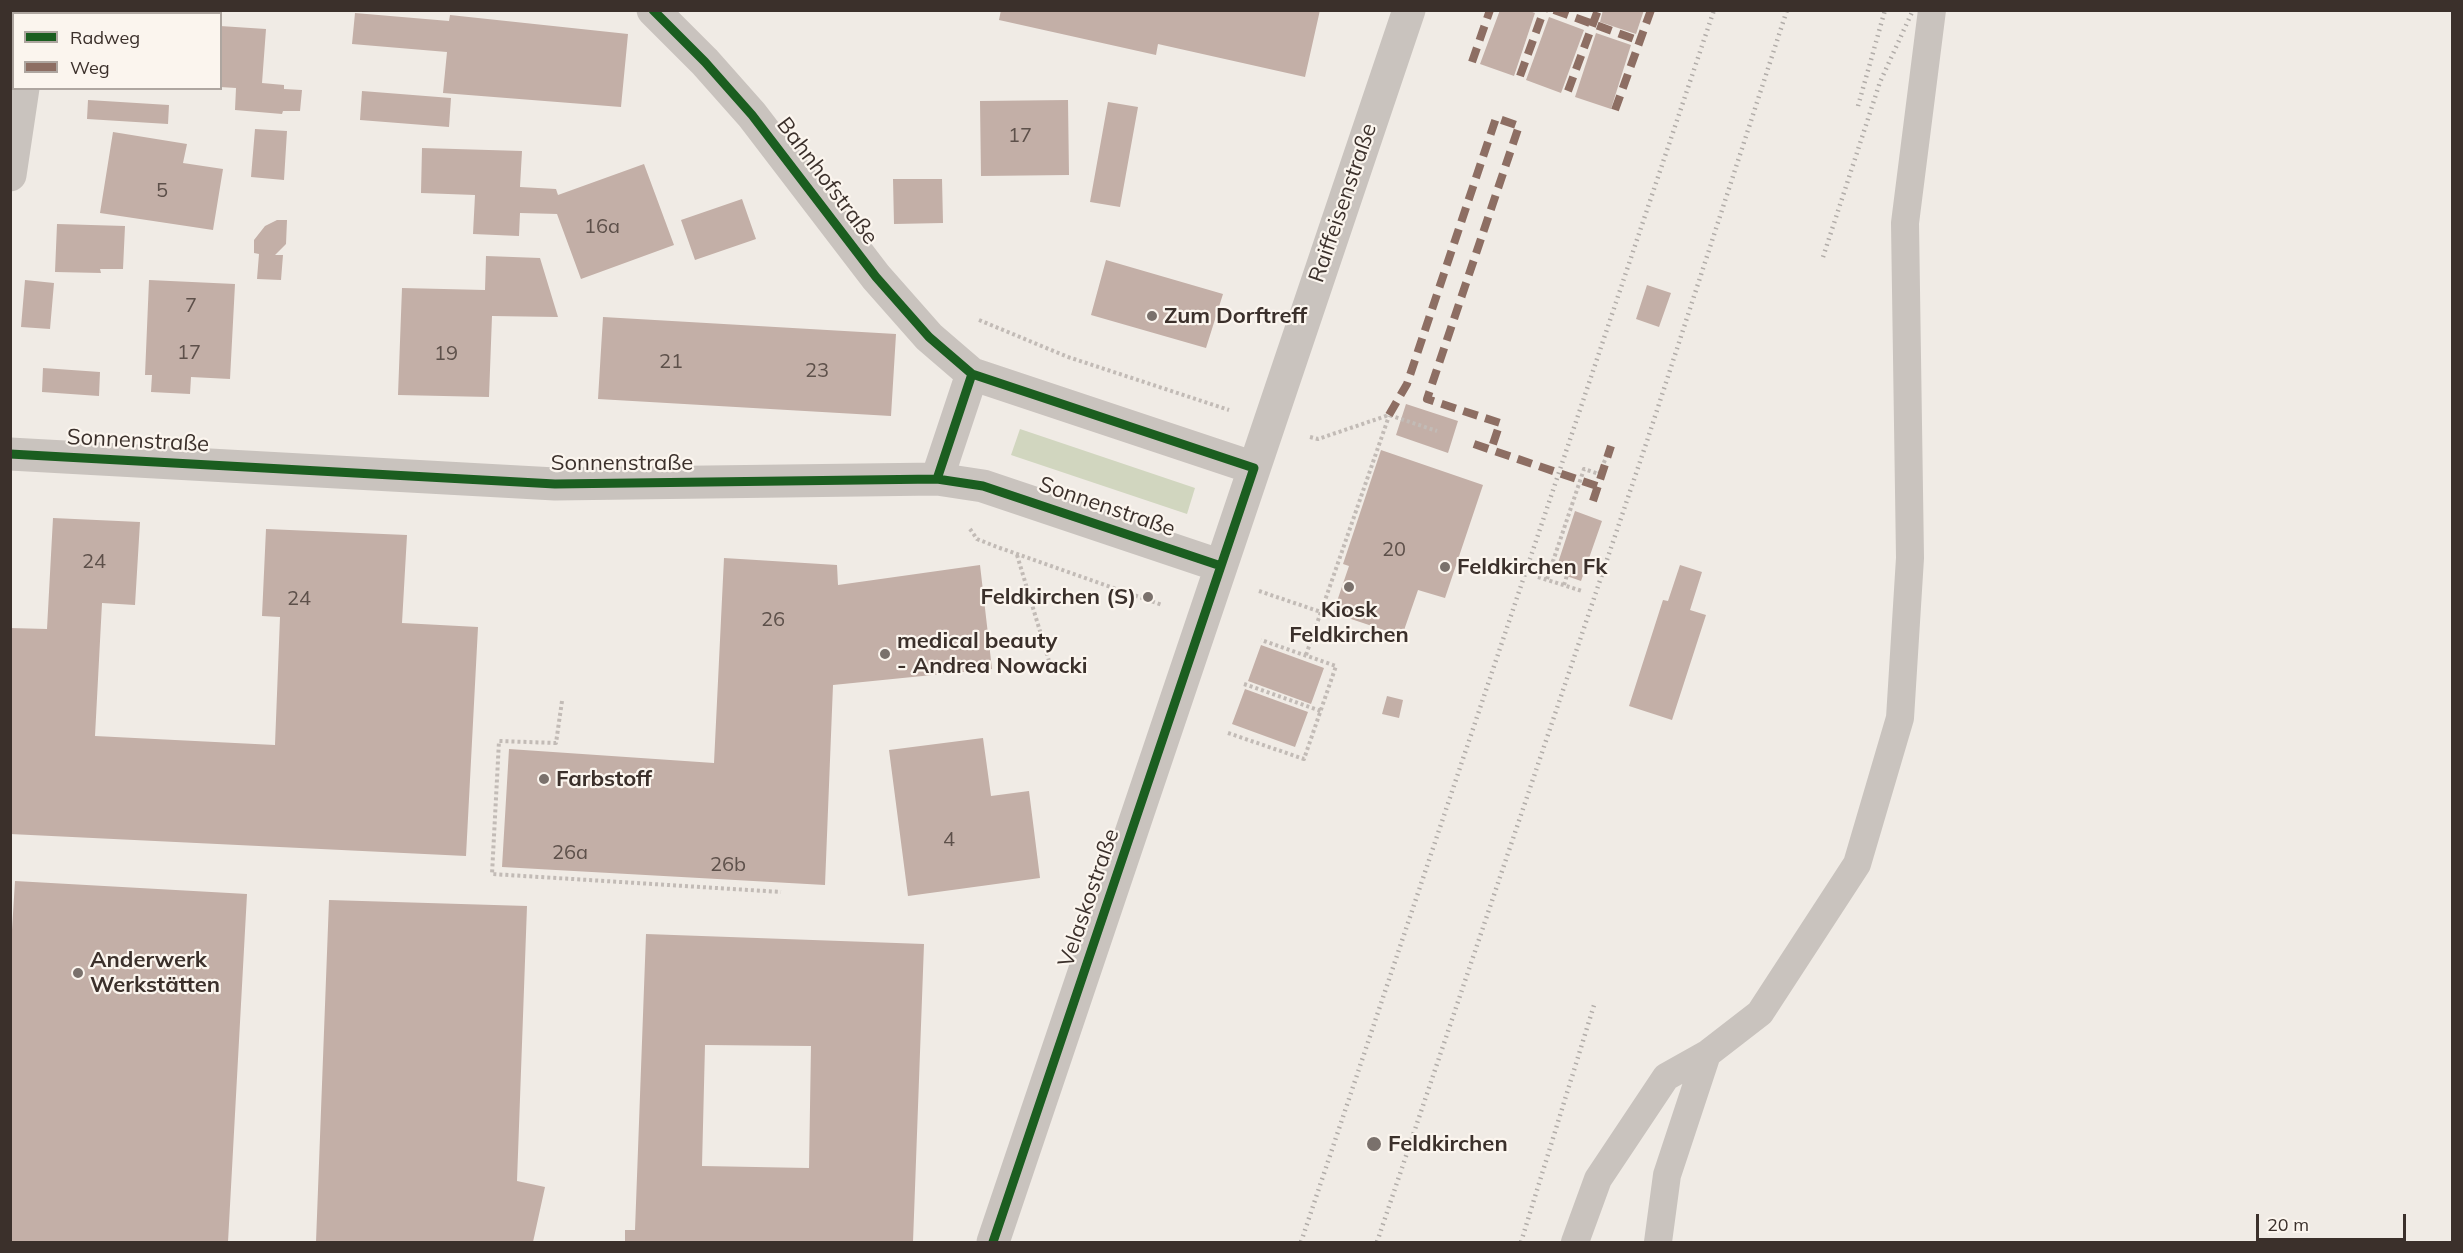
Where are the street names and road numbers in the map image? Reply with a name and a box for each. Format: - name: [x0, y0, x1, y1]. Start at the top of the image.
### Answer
- street label: Bahnhofstraße: [771, 112, 883, 250]
- street label: Raiffeisenstraße: [1303, 120, 1383, 286]
- street label: Sonnenstraße: [66, 424, 210, 458]
- street label: Sonnenstraße: [551, 450, 693, 476]
- street label: Sonnenstraße: [1035, 471, 1179, 543]
- street label: Velaskostraße: [1053, 825, 1125, 971]

